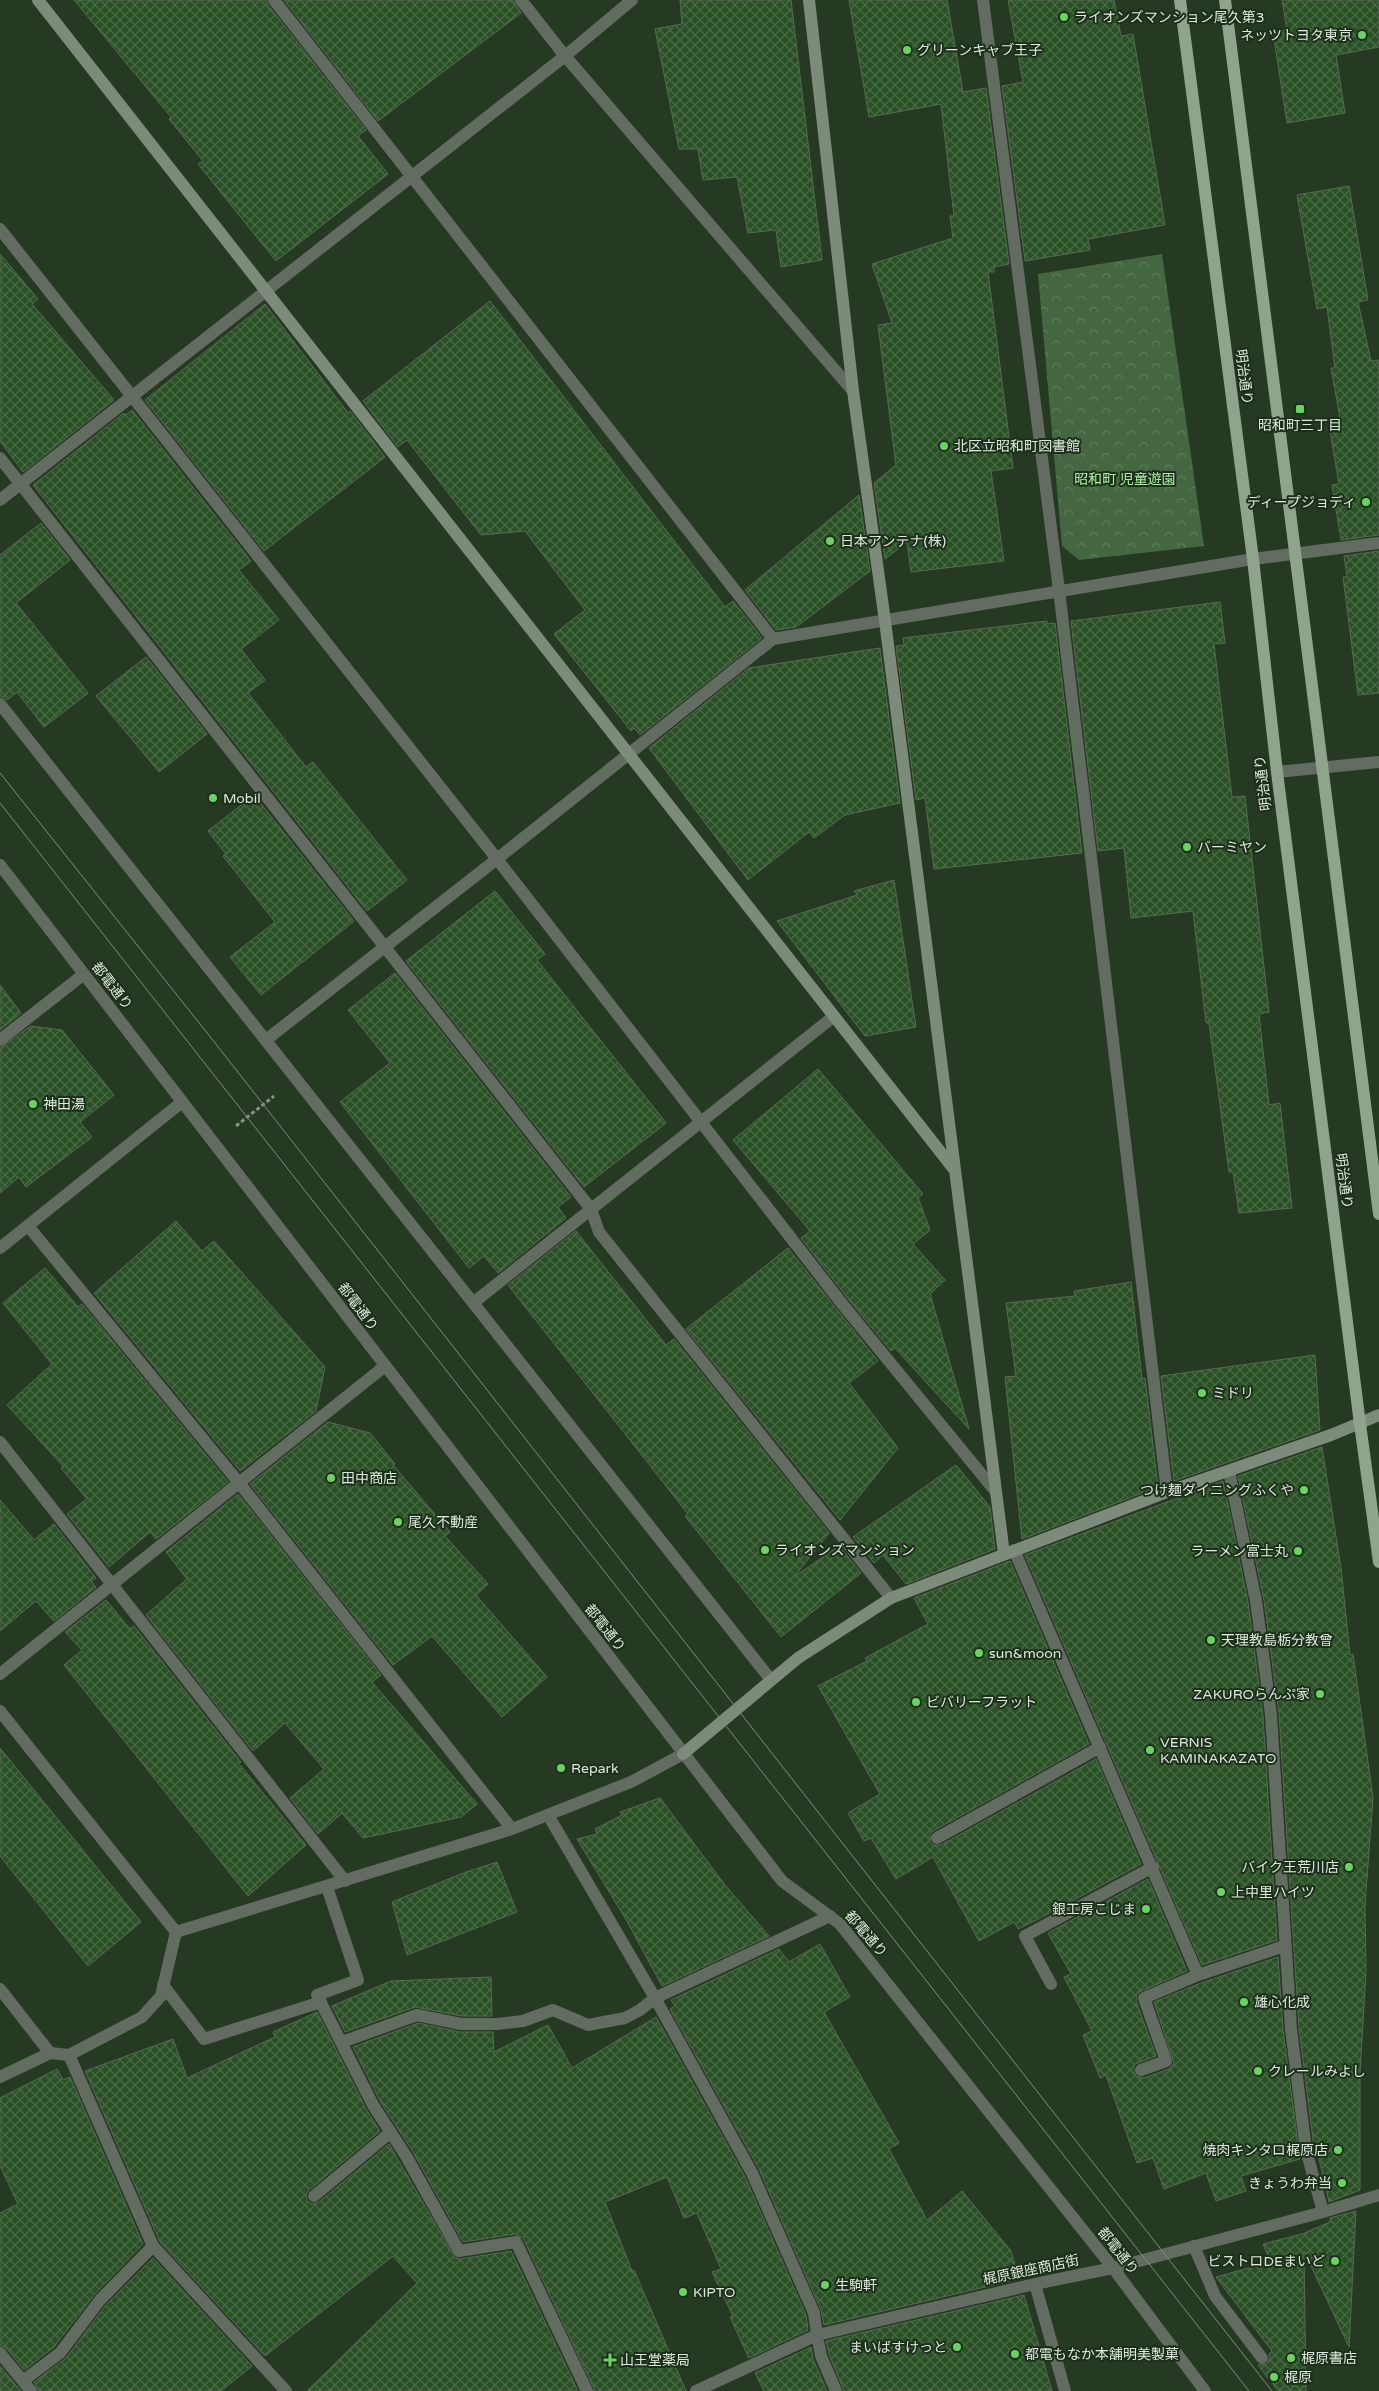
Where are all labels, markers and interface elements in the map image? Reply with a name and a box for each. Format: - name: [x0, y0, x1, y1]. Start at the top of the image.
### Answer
- place label: ライオンズマンション尾久第3: [1074, 9, 1265, 26]
- marker: ライオンズマンション尾久第3: [1058, 11, 1070, 23]
- place label: ネッツトヨタ東京: [1240, 27, 1352, 44]
- marker: ネッツトヨタ東京: [1356, 29, 1368, 41]
- place label: グリーンキャブ王子: [917, 42, 1042, 59]
- marker: グリーンキャブ王子: [901, 44, 913, 56]
- street label: 明治通り: [1232, 348, 1256, 406]
- marker: 昭和町三丁目: [1294, 403, 1306, 415]
- place label: 昭和町三丁目: [1258, 417, 1342, 434]
- place label: 北区立昭和町図書館: [954, 438, 1080, 455]
- marker: 北区立昭和町図書館: [938, 440, 950, 452]
- park label: 昭和町 児童遊園: [1074, 471, 1176, 488]
- place label: ディープジョディ: [1247, 494, 1356, 511]
- marker: ディープジョディ: [1360, 496, 1372, 508]
- place label: 日本アンテナ(株): [840, 533, 946, 550]
- marker: 日本アンテナ(株): [824, 535, 836, 547]
- street label: 明治通り: [1251, 754, 1275, 812]
- place label: Mobil: [223, 790, 261, 807]
- marker: Mobil: [207, 792, 219, 804]
- place label: バーミヤン: [1197, 839, 1267, 856]
- marker: バーミヤン: [1181, 841, 1193, 853]
- street label: 都電通り: [88, 959, 136, 1013]
- place label: 神田湯: [43, 1096, 85, 1113]
- marker: 神田湯: [27, 1098, 39, 1110]
- street label: 明治通り: [1332, 1152, 1356, 1210]
- street label: 都電通り: [334, 1280, 382, 1334]
- place label: ミドリ: [1212, 1385, 1254, 1402]
- marker: ミドリ: [1196, 1387, 1208, 1399]
- place label: 田中商店: [341, 1470, 397, 1487]
- marker: 田中商店: [325, 1472, 337, 1484]
- place label: つけ麺ダイニングふくや: [1140, 1482, 1294, 1499]
- marker: つけ麺ダイニングふくや: [1298, 1484, 1310, 1496]
- place label: 尾久不動産: [408, 1514, 478, 1531]
- marker: 尾久不動産: [392, 1516, 404, 1528]
- place label: ライオンズマンション: [775, 1542, 915, 1559]
- place label: ラーメン富士丸: [1191, 1543, 1288, 1560]
- marker: ライオンズマンション: [759, 1544, 771, 1556]
- marker: ラーメン富士丸: [1292, 1545, 1304, 1557]
- street label: 都電通り: [581, 1601, 629, 1655]
- place label: 天理教島栃分教曾: [1221, 1632, 1333, 1649]
- marker: 天理教島栃分教曾: [1205, 1634, 1217, 1646]
- place label: sun&moon: [989, 1645, 1061, 1662]
- marker: sun&moon: [973, 1647, 985, 1659]
- place label: ZAKUROらんぷ家: [1193, 1686, 1310, 1703]
- marker: ZAKUROらんぷ家: [1314, 1688, 1326, 1700]
- place label: ビバリーフラット: [926, 1694, 1037, 1711]
- marker: ビバリーフラット: [910, 1696, 922, 1708]
- place label: VERNIS KAMINAKAZATO: [1160, 1734, 1276, 1767]
- marker: VERNIS KAMINAKAZATO: [1144, 1744, 1156, 1756]
- place label: Repark: [571, 1760, 619, 1777]
- marker: Repark: [555, 1762, 567, 1774]
- place label: バイク王荒川店: [1241, 1859, 1339, 1876]
- marker: バイク王荒川店: [1343, 1861, 1355, 1873]
- place label: 上中里ハイツ: [1231, 1884, 1315, 1901]
- marker: 上中里ハイツ: [1215, 1886, 1227, 1898]
- place label: 銀工房こじま: [1052, 1901, 1136, 1918]
- marker: 銀工房こじま: [1140, 1903, 1152, 1915]
- street label: 都電通り: [841, 1907, 891, 1961]
- place label: 雄心化成: [1254, 1994, 1310, 2011]
- marker: 雄心化成: [1238, 1996, 1250, 2008]
- place label: クレールみよし: [1268, 2063, 1366, 2080]
- marker: クレールみよし: [1252, 2065, 1264, 2077]
- place label: 焼肉キンタロ梶原店: [1202, 2142, 1328, 2159]
- marker: 焼肉キンタロ梶原店: [1332, 2144, 1344, 2156]
- place label: きょうわ弁当: [1248, 2175, 1332, 2192]
- marker: きょうわ弁当: [1336, 2177, 1348, 2189]
- street label: 都電通り: [1094, 2224, 1142, 2278]
- street label: 梶原銀座商店街: [981, 2251, 1081, 2289]
- place label: ビストロDEまいど: [1208, 2253, 1325, 2270]
- marker: ビストロDEまいど: [1329, 2255, 1341, 2267]
- place label: 生駒軒: [835, 2277, 877, 2294]
- marker: 生駒軒: [819, 2279, 831, 2291]
- place label: KIPTO: [693, 2284, 735, 2301]
- marker: KIPTO: [677, 2286, 689, 2298]
- place label: まいばすけっと: [849, 2339, 947, 2356]
- marker: まいばすけっと: [951, 2341, 963, 2353]
- place label: 都電もなか本舗明美製菓: [1025, 2346, 1179, 2363]
- marker: 都電もなか本舗明美製菓: [1009, 2348, 1021, 2360]
- place label: 梶原書店: [1301, 2350, 1357, 2367]
- place label: 山王堂薬局: [620, 2352, 690, 2369]
- marker: 梶原書店: [1285, 2352, 1297, 2364]
- marker: 山王堂薬局: [604, 2354, 616, 2366]
- place label: 梶原: [1284, 2369, 1312, 2386]
- marker: 梶原: [1268, 2371, 1280, 2383]

